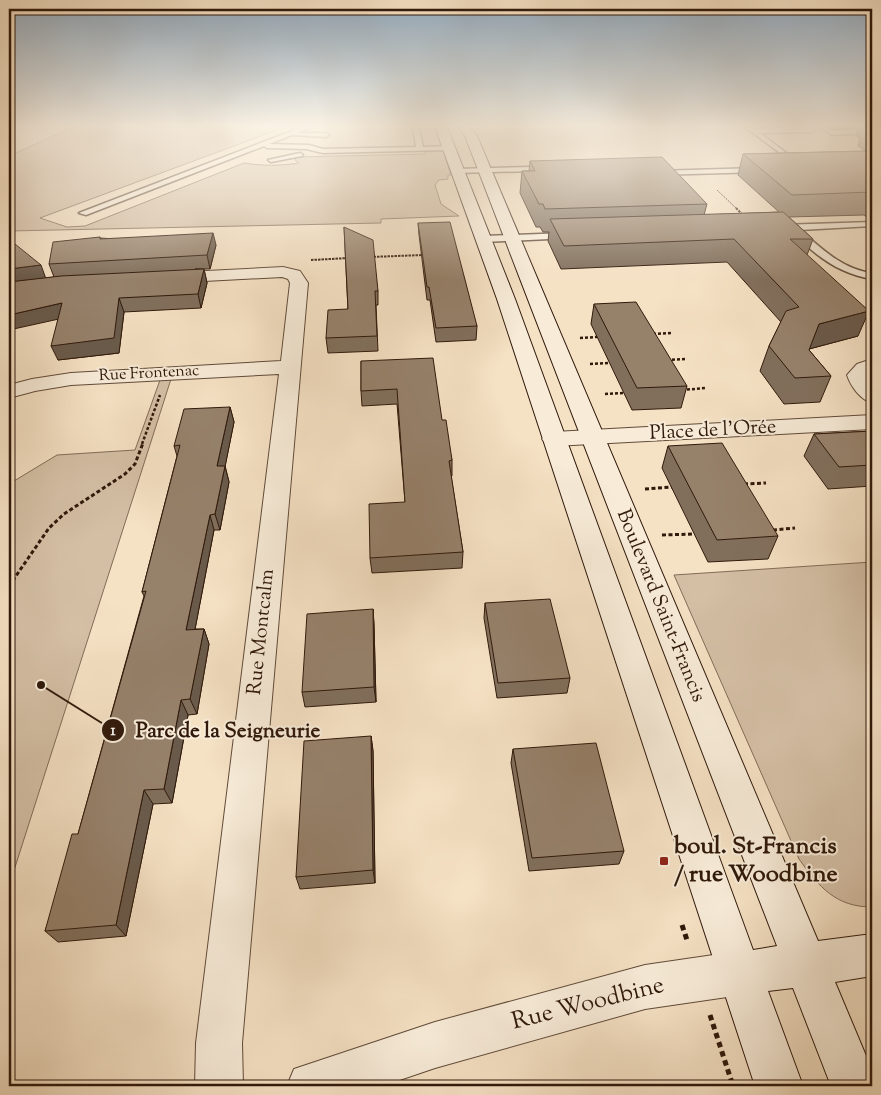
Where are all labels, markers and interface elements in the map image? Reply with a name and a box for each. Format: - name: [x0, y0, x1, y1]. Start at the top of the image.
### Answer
- street label: Rue Frontenac: [98, 360, 200, 388]
- street label: Place de l'Orée: [649, 413, 777, 449]
- street label: Boulevard Saint-Francis: [608, 505, 712, 707]
- street label: Rue Montcalm: [241, 567, 283, 697]
- callout: Parc de la Seigneurie: [100, 712, 330, 748]
- text: Parc de la Seigneurie: [136, 717, 321, 747]
- text: 1: [110, 721, 116, 742]
- place label: boul. St-Francis / rue Woodbine: [673, 830, 838, 892]
- marker: boul. St-Francis / rue Woodbine: [658, 855, 670, 867]
- street label: Rue Woodbine: [508, 969, 668, 1039]

